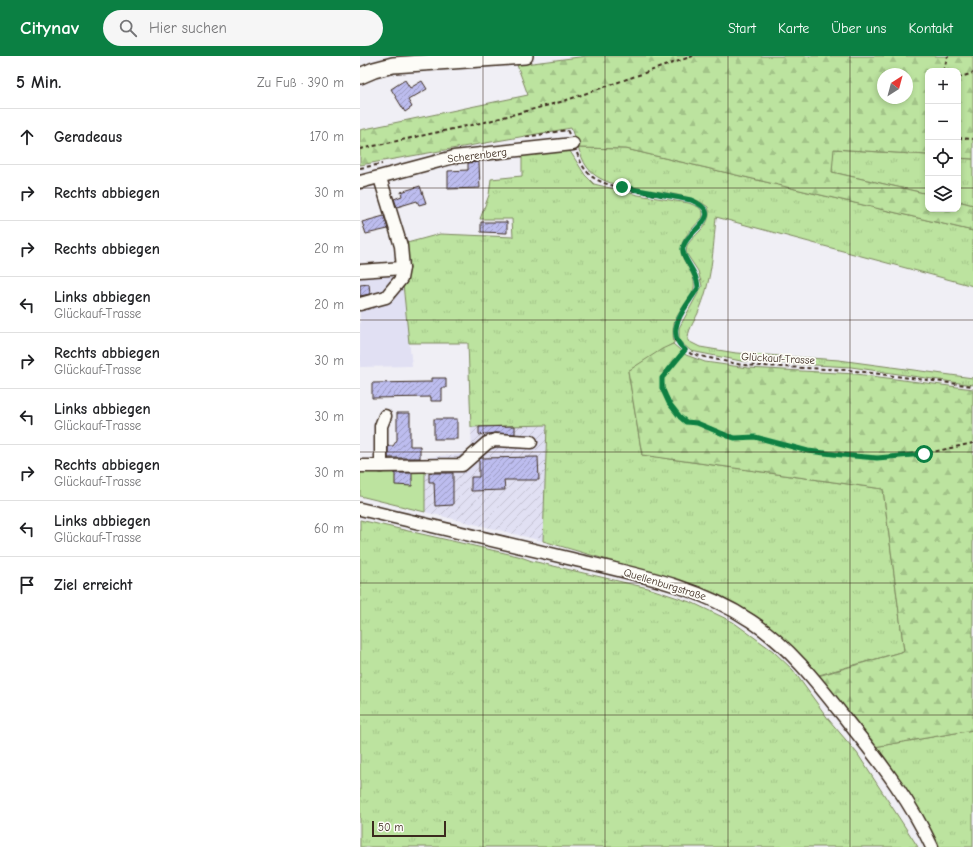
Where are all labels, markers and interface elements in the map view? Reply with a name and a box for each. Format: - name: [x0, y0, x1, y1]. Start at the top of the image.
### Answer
- search box: [103, 10, 383, 46]
- text: Citynav: [20, 17, 79, 39]
- icon: search: [117, 17, 139, 39]
- text: Hier suchen: [149, 19, 227, 37]
- text: Start: [728, 20, 756, 37]
- text: Karte: [778, 20, 809, 37]
- text: Über uns: [831, 20, 886, 37]
- text: Kontakt: [908, 20, 953, 37]
- north arrow: [877, 68, 913, 104]
- map controls: [925, 68, 961, 212]
- button: +: [925, 68, 961, 104]
- text: 5 Min.: [16, 73, 61, 92]
- text: Zu Fuß · 390 m: [257, 75, 344, 90]
- button: −: [925, 104, 961, 140]
- icon: ahead: [16, 126, 38, 148]
- text: Geradeaus: [54, 128, 122, 146]
- text: 170 m: [310, 129, 344, 144]
- button: locate: [925, 140, 961, 176]
- street label: Scherenberg: [447, 145, 508, 166]
- button: layers: [925, 176, 961, 212]
- route end: [613, 178, 631, 196]
- icon: right: [16, 182, 38, 204]
- text: Rechts abbiegen: [54, 184, 160, 202]
- text: 30 m: [314, 185, 344, 200]
- icon: right: [16, 238, 38, 260]
- text: Rechts abbiegen: [54, 240, 160, 258]
- text: 20 m: [314, 241, 344, 256]
- text: Links abbiegen: [54, 288, 151, 306]
- icon: left: [16, 294, 38, 316]
- text: 20 m: [314, 297, 344, 312]
- text: Glückauf-Trasse: [54, 306, 141, 321]
- text: Rechts abbiegen: [54, 344, 160, 362]
- icon: right: [16, 350, 38, 372]
- street label: Glückauf-Trasse: [741, 350, 816, 367]
- text: 30 m: [314, 353, 344, 368]
- text: Glückauf-Trasse: [54, 362, 141, 377]
- text: Links abbiegen: [54, 400, 151, 418]
- icon: left: [16, 406, 38, 428]
- text: 30 m: [314, 409, 344, 424]
- text: Glückauf-Trasse: [54, 418, 141, 433]
- route start: [915, 445, 933, 463]
- text: Rechts abbiegen: [54, 456, 160, 474]
- icon: right: [16, 462, 38, 484]
- text: 30 m: [314, 465, 344, 480]
- text: Glückauf-Trasse: [54, 474, 141, 489]
- text: Links abbiegen: [54, 512, 151, 530]
- icon: left: [16, 518, 38, 540]
- text: 60 m: [314, 521, 344, 536]
- text: Glückauf-Trasse: [54, 530, 141, 545]
- street label: Quellenburgstraße: [622, 566, 708, 603]
- icon: arrive: [16, 574, 38, 596]
- text: Ziel erreicht: [54, 576, 132, 594]
- scale bar: [372, 819, 446, 838]
- text: 50 m: [378, 821, 403, 834]

